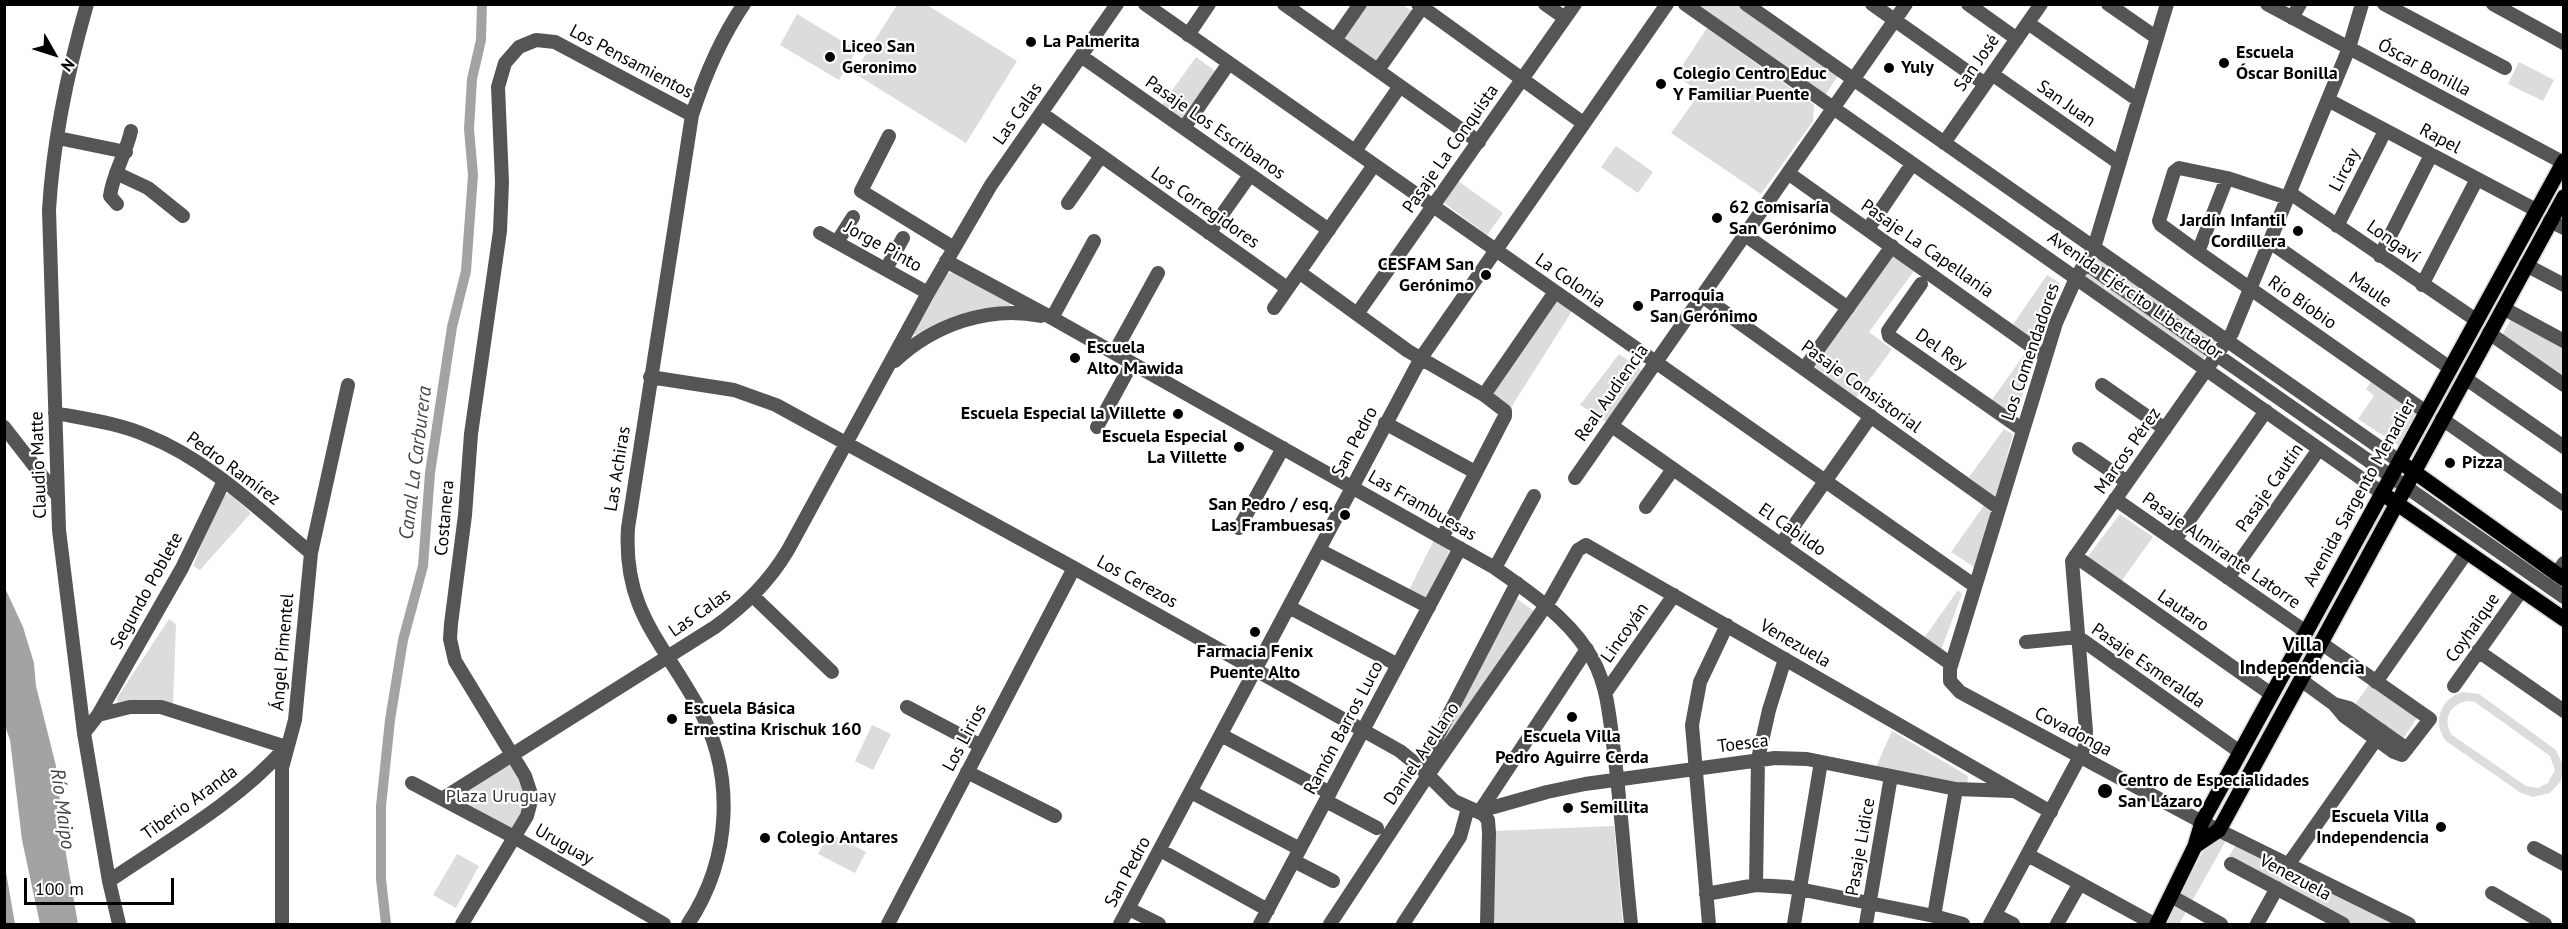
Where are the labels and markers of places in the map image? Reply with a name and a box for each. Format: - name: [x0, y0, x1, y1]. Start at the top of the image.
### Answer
- place label: La Palmerita: [1043, 31, 1140, 53]
- marker: La Palmerita: [1024, 35, 1038, 49]
- place label: Liceo San Geronimo: [842, 36, 917, 78]
- place label: Escuela Óscar Bonilla: [2236, 42, 2338, 84]
- marker: Liceo San Geronimo: [823, 50, 837, 64]
- marker: Escuela Óscar Bonilla: [2217, 56, 2231, 70]
- place label: Yuly: [1901, 57, 1934, 79]
- marker: Yuly: [1882, 61, 1896, 75]
- place label: Colegio Centro Educ Y Familiar Puente: [1673, 63, 1827, 106]
- marker: Colegio Centro Educ Y Familiar Puente: [1654, 77, 1668, 91]
- place label: 62 Comisaría San Gerónimo: [1729, 197, 1837, 240]
- place label: Jardín Infantil Cordillera: [2180, 210, 2286, 252]
- marker: 62 Comisaría San Gerónimo: [1710, 211, 1724, 225]
- marker: Jardín Infantil Cordillera: [2291, 224, 2305, 238]
- place label: CESFAM San Gerónimo: [1378, 254, 1474, 296]
- marker: CESFAM San Gerónimo: [1479, 268, 1493, 282]
- place label: Parroquia San Gerónimo: [1650, 285, 1758, 328]
- marker: Parroquia San Gerónimo: [1631, 299, 1645, 313]
- place label: Escuela Alto Mawida: [1087, 337, 1183, 380]
- marker: Escuela Alto Mawida: [1068, 351, 1082, 365]
- place label: Escuela Especial la Villette: [961, 403, 1166, 425]
- marker: Escuela Especial la Villette: [1171, 407, 1185, 421]
- place label: Escuela Especial La Villette: [1102, 426, 1227, 468]
- marker: Escuela Especial La Villette: [1232, 440, 1246, 454]
- place label: Pizza: [2462, 452, 2503, 474]
- marker: Pizza: [2443, 456, 2457, 470]
- place label: San Pedro / esq. Las Frambuesas: [1208, 494, 1333, 536]
- marker: San Pedro / esq. Las Frambuesas: [1338, 508, 1352, 522]
- marker: Farmacia Fenix Puente Alto: [1248, 625, 1262, 639]
- place label: Farmacia Fenix Puente Alto: [1197, 641, 1313, 684]
- place label: Escuela Básica Ernestina Krischuk 160: [684, 698, 862, 740]
- marker: Escuela Villa Pedro Aguirre Cerda: [1565, 710, 1579, 724]
- marker: Escuela Básica Ernestina Krischuk 160: [665, 712, 679, 726]
- place label: Escuela Villa Pedro Aguirre Cerda: [1495, 726, 1649, 768]
- place label: Centro de Especialidades San Lázaro: [2118, 770, 2309, 812]
- marker: Centro de Especialidades San Lázaro: [2096, 782, 2114, 800]
- place label: Semillita: [1580, 797, 1649, 819]
- marker: Semillita: [1561, 801, 1575, 815]
- place label: Escuela Villa Independencia: [2316, 806, 2429, 848]
- marker: Escuela Villa Independencia: [2434, 820, 2448, 834]
- place label: Colegio Antares: [777, 827, 898, 849]
- marker: Colegio Antares: [758, 831, 772, 845]

